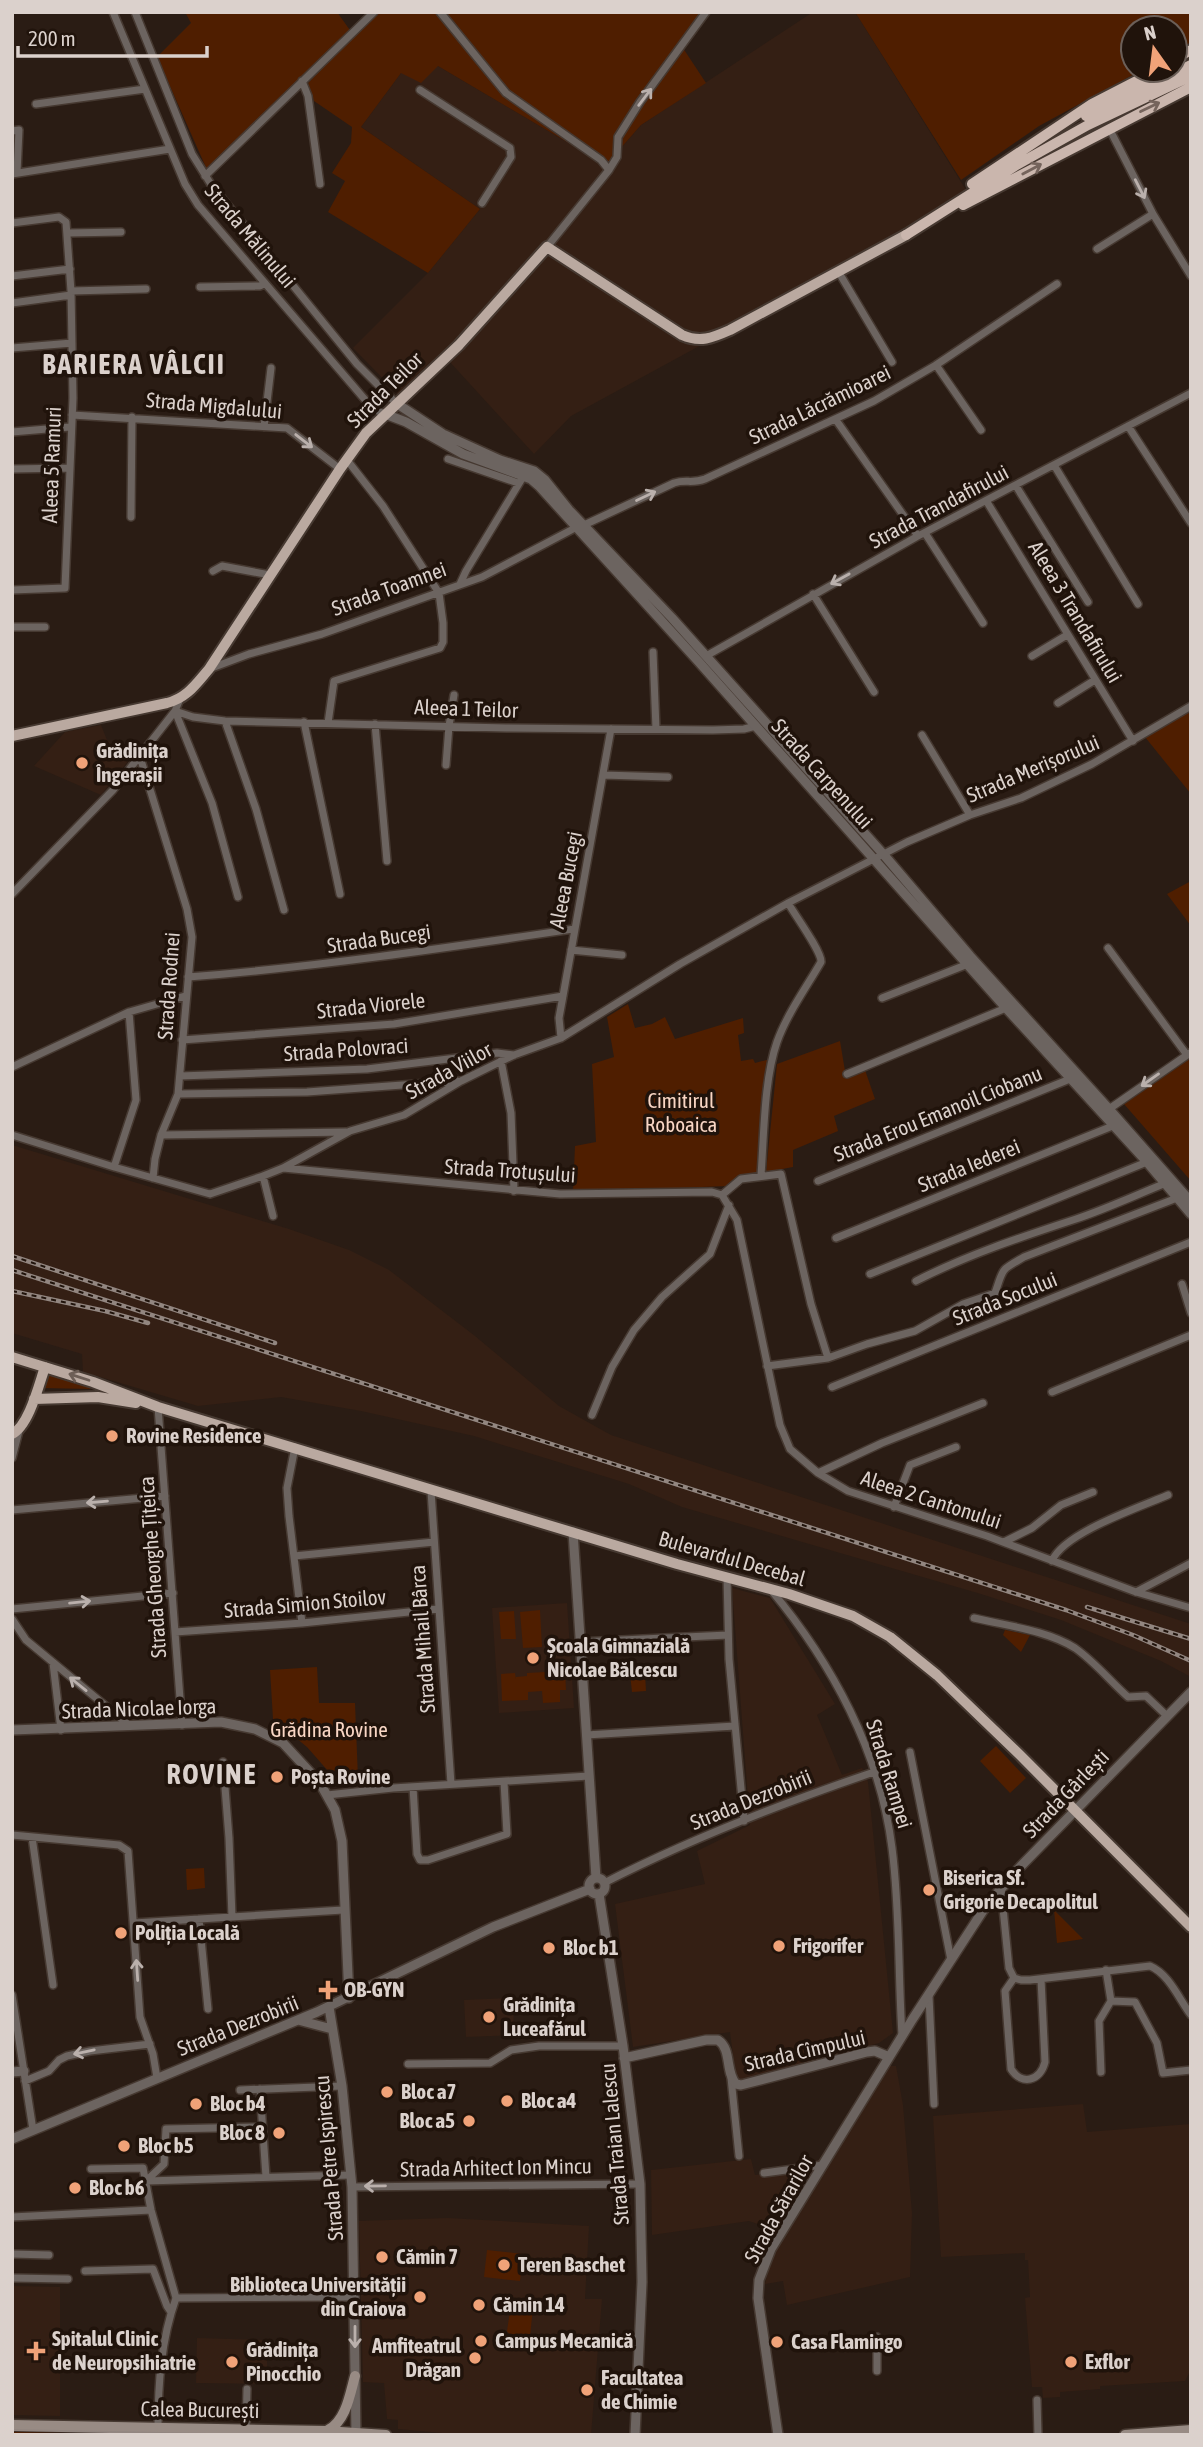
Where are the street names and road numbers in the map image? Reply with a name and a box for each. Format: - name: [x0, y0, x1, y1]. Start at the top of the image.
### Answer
- street label: Strada Mălinului: [200, 179, 301, 292]
- street label: Strada Teilor: [342, 346, 428, 432]
- street label: Strada Lăcrămioarei: [745, 359, 894, 449]
- street label: Strada Migdalului: [145, 387, 283, 423]
- street label: Aleea 5 Ramuri: [37, 406, 65, 524]
- street label: Strada Trandafirului: [865, 459, 1012, 553]
- street label: Aleea 3 Trandafirului: [1024, 536, 1128, 687]
- street label: Strada Toamnei: [328, 556, 449, 620]
- street label: Aleea 1 Teilor: [414, 694, 519, 722]
- street label: Strada Carpenului: [767, 714, 878, 833]
- street label: Strada Merișorului: [963, 729, 1103, 807]
- street label: Aleea Bucegi: [544, 829, 586, 930]
- street label: Strada Bucegi: [326, 919, 432, 957]
- street label: Strada Rodnei: [152, 931, 184, 1041]
- street label: Strada Viorele: [316, 987, 426, 1023]
- street label: Strada Polovraci: [283, 1033, 409, 1065]
- street label: Strada Viilor: [401, 1036, 496, 1103]
- street label: Strada Erou Emanoil Ciobanu: [830, 1060, 1045, 1166]
- street label: Strada Iederei: [914, 1134, 1023, 1196]
- street label: Strada Trotușului: [444, 1153, 576, 1187]
- street label: Strada Socului: [949, 1266, 1060, 1330]
- street label: Aleea 2 Cantonului: [858, 1465, 1004, 1533]
- street label: Strada Gheorghe Țițeica: [134, 1475, 170, 1659]
- street label: Bulevardul Decebal: [656, 1526, 809, 1591]
- street label: Strada Mihail Bârca: [405, 1564, 439, 1714]
- street label: Strada Simion Stoilov: [223, 1584, 387, 1622]
- street label: Strada Nicolae Iorga: [61, 1693, 217, 1723]
- street label: Strada Rampei: [862, 1716, 918, 1831]
- street label: Strada Gârlești: [1017, 1744, 1113, 1842]
- street label: Strada Dezrobirii: [687, 1764, 815, 1834]
- street label: Strada Dezrobirii: [174, 1990, 302, 2060]
- street label: Strada Cîmpului: [742, 2024, 867, 2076]
- street label: Strada Traian Lalescu: [595, 2062, 633, 2226]
- street label: Strada Petre Ispirescu: [309, 2074, 347, 2242]
- street label: Strada Sărarilor: [739, 2150, 818, 2267]
- street label: Strada Arhitect Ion Mincu: [400, 2153, 592, 2181]
- street label: Calea București: [140, 2396, 260, 2422]

